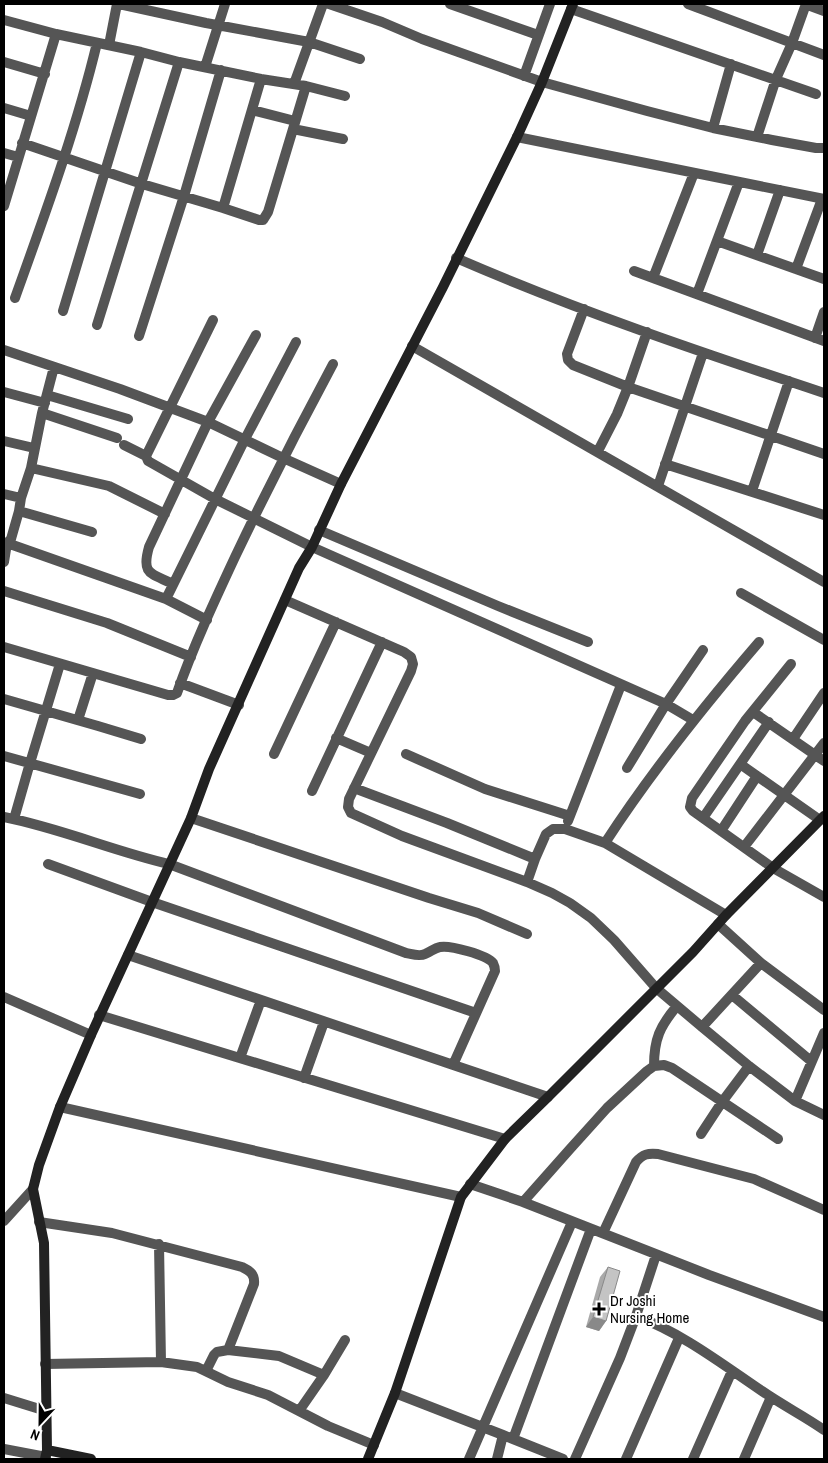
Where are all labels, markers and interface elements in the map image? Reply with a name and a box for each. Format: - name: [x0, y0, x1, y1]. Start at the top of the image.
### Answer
- place label: Dr Joshi Nursing Home: [610, 1290, 689, 1328]
- marker: Dr Joshi Nursing Home: [592, 1302, 606, 1316]
- north arrow: [15, 1398, 65, 1448]
- text: N: [28, 1425, 42, 1445]

